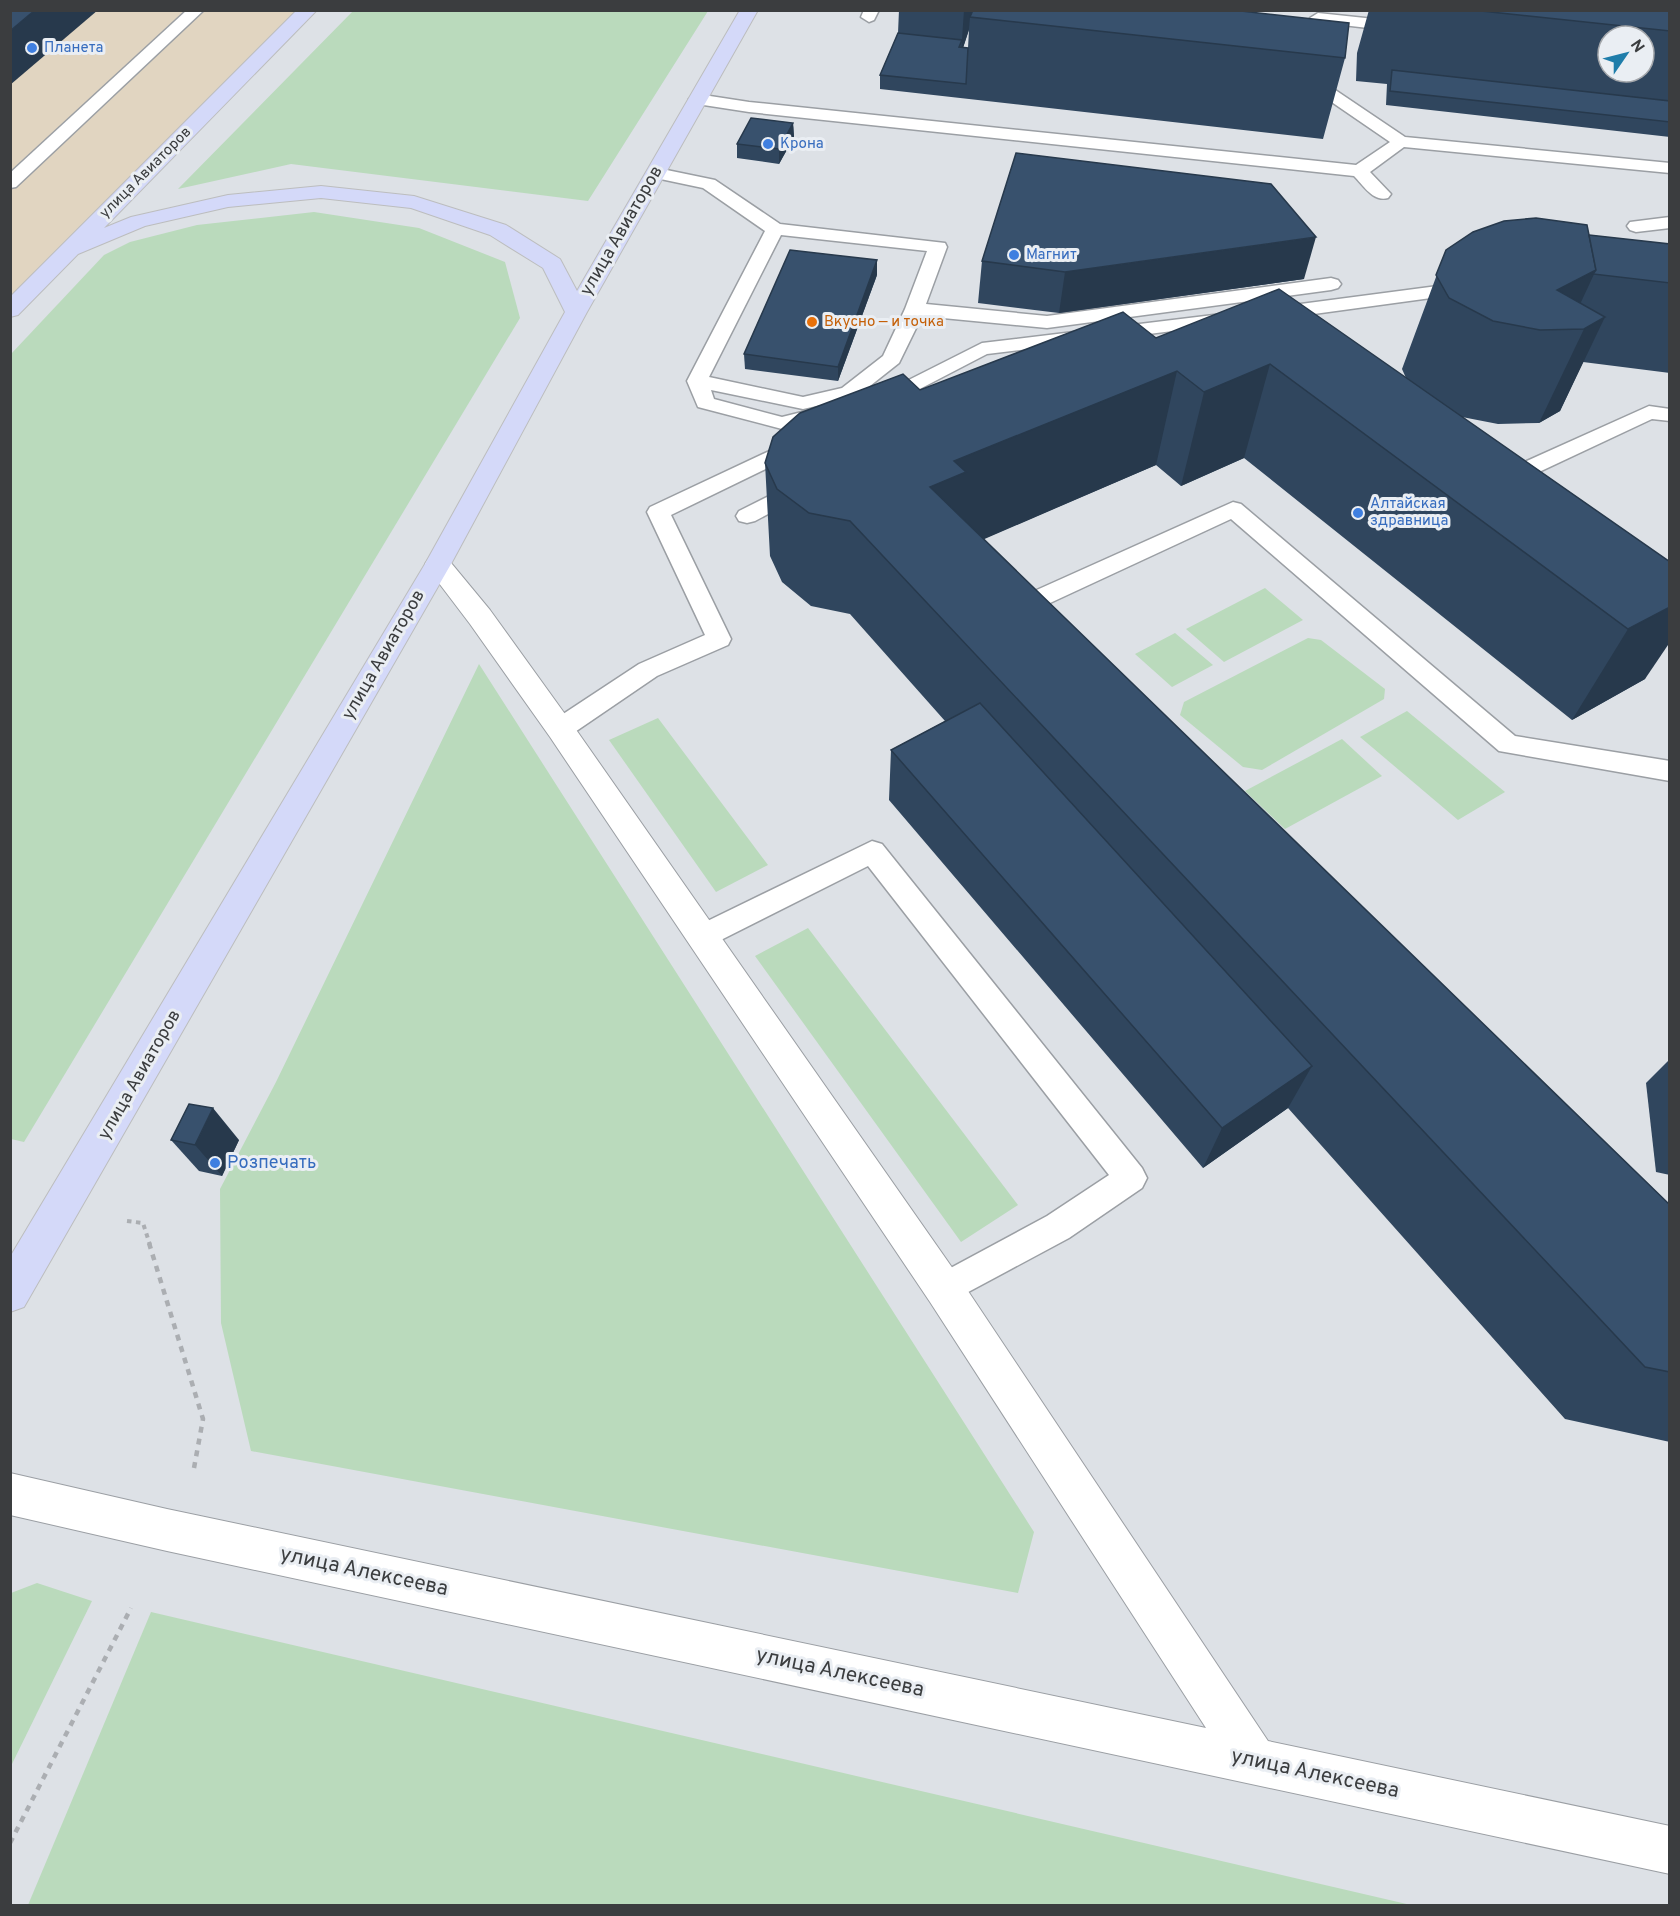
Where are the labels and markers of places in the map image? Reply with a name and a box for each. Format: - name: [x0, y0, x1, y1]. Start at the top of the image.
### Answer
- place label: Планета: [44, 39, 103, 58]
- marker: Планета: [25, 41, 39, 55]
- place label: Крона: [780, 135, 824, 154]
- marker: Крона: [761, 137, 775, 151]
- place label: Магнит: [1026, 246, 1077, 265]
- marker: Магнит: [1007, 248, 1021, 262]
- place label: Вкусно — и точка: [824, 313, 944, 332]
- marker: Вкусно — и точка: [805, 315, 819, 329]
- place label: Алтайская здравница: [1370, 495, 1448, 531]
- marker: Алтайская здравница: [1351, 506, 1365, 520]
- place label: Розпечать: [227, 1152, 316, 1175]
- marker: Розпечать: [208, 1156, 222, 1170]

